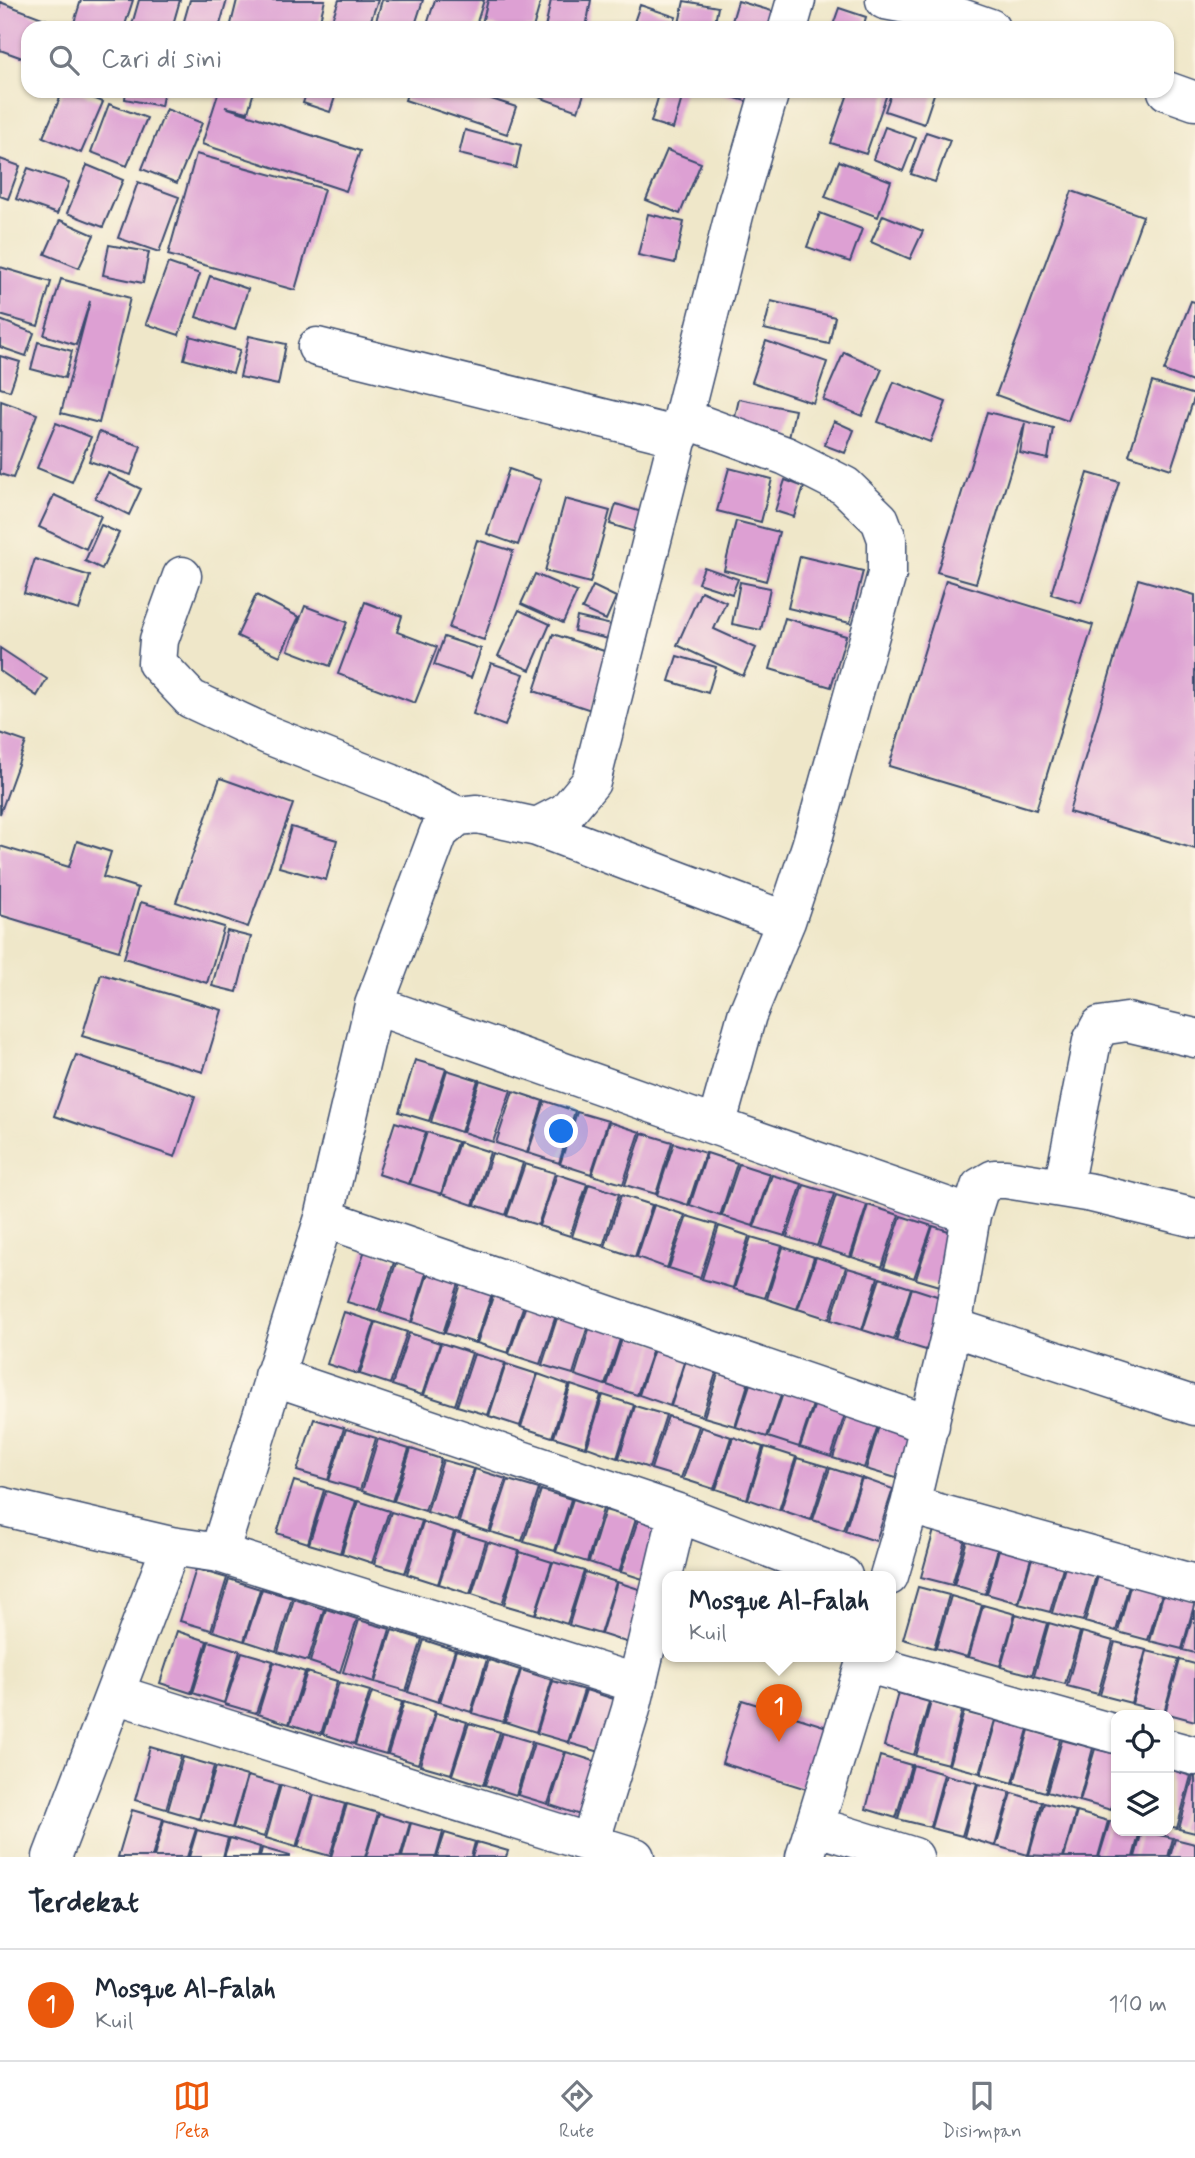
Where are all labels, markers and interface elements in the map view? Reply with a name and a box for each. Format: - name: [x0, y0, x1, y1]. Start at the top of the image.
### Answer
- search box: [21, 21, 1174, 98]
- icon: search: [45, 41, 83, 79]
- text: Cari di sini: [101, 43, 222, 77]
- your location: [544, 1114, 578, 1148]
- popup: [662, 1571, 896, 1662]
- text: Mosque Al-Falah: [689, 1585, 869, 1619]
- text: Kuil: [689, 1619, 727, 1649]
- pin: 1: [756, 1684, 802, 1742]
- map controls: [1111, 1710, 1174, 1836]
- button: locate: [1111, 1710, 1174, 1773]
- button: layers: [1111, 1773, 1174, 1836]
- text: Terdekat: [28, 1883, 139, 1922]
- text: Mosque Al-Falah: [95, 1973, 276, 2007]
- text: 1: [46, 1990, 56, 2020]
- text: 110 m: [1108, 1990, 1167, 2020]
- text: Kuil: [95, 2007, 133, 2037]
- tab: Peta: [173, 2077, 211, 2144]
- tab: Rute: [558, 2077, 596, 2144]
- tab: Disimpan: [942, 2077, 1022, 2144]

